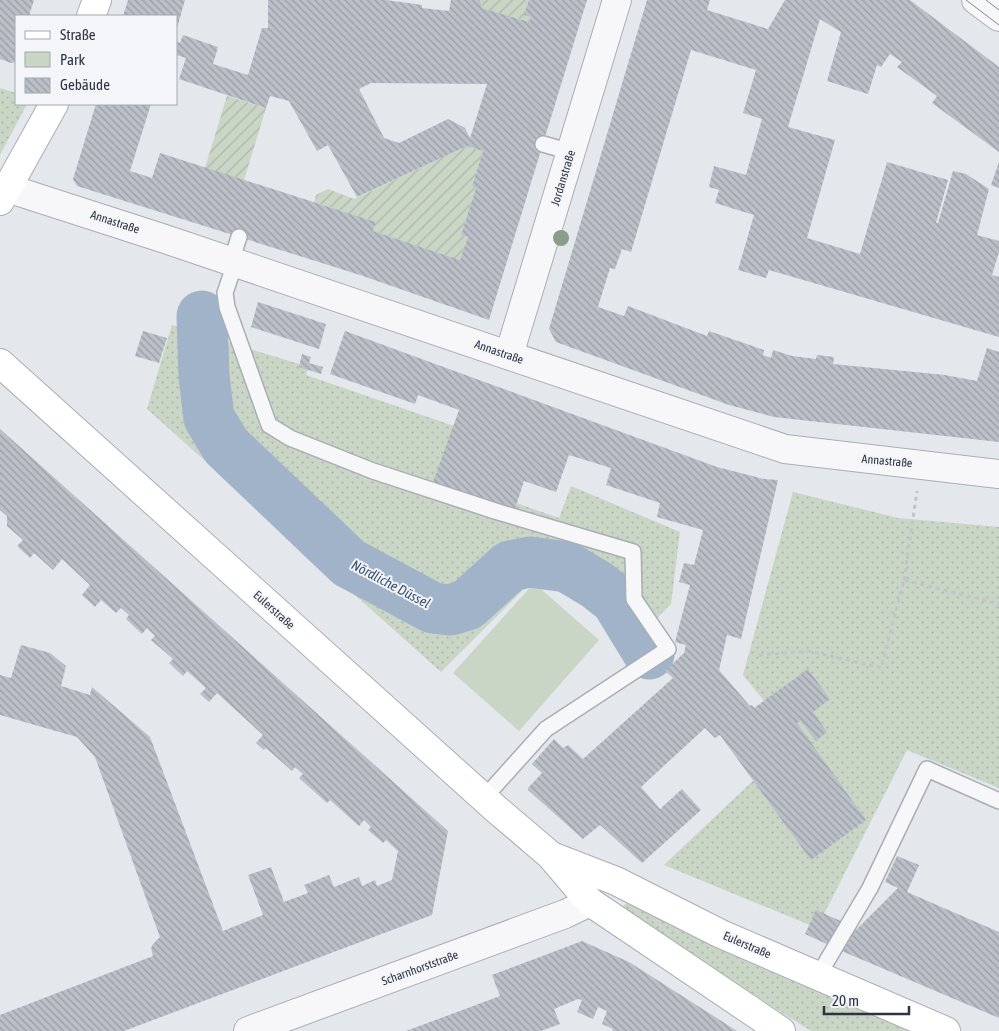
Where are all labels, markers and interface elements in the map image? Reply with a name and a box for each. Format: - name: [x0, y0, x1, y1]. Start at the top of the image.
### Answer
- legend: [15, 15, 178, 105]
- text: Straße: [60, 26, 96, 43]
- text: Park: [60, 51, 85, 68]
- text: Gebäude: [60, 76, 110, 93]
- street label: Jordanstraße: [548, 148, 578, 208]
- street label: Annastraße: [89, 207, 141, 237]
- street label: Annastraße: [473, 337, 525, 367]
- street label: Annastraße: [861, 452, 913, 470]
- water label: Nördliche Düssel: [349, 557, 433, 612]
- street label: Eulerstraße: [251, 588, 297, 632]
- street label: Eulerstraße: [721, 929, 773, 961]
- street label: Scharnhorststraße: [380, 948, 460, 988]
- scale bar: [824, 984, 909, 1016]
- text: 20 m: [832, 992, 859, 1009]

